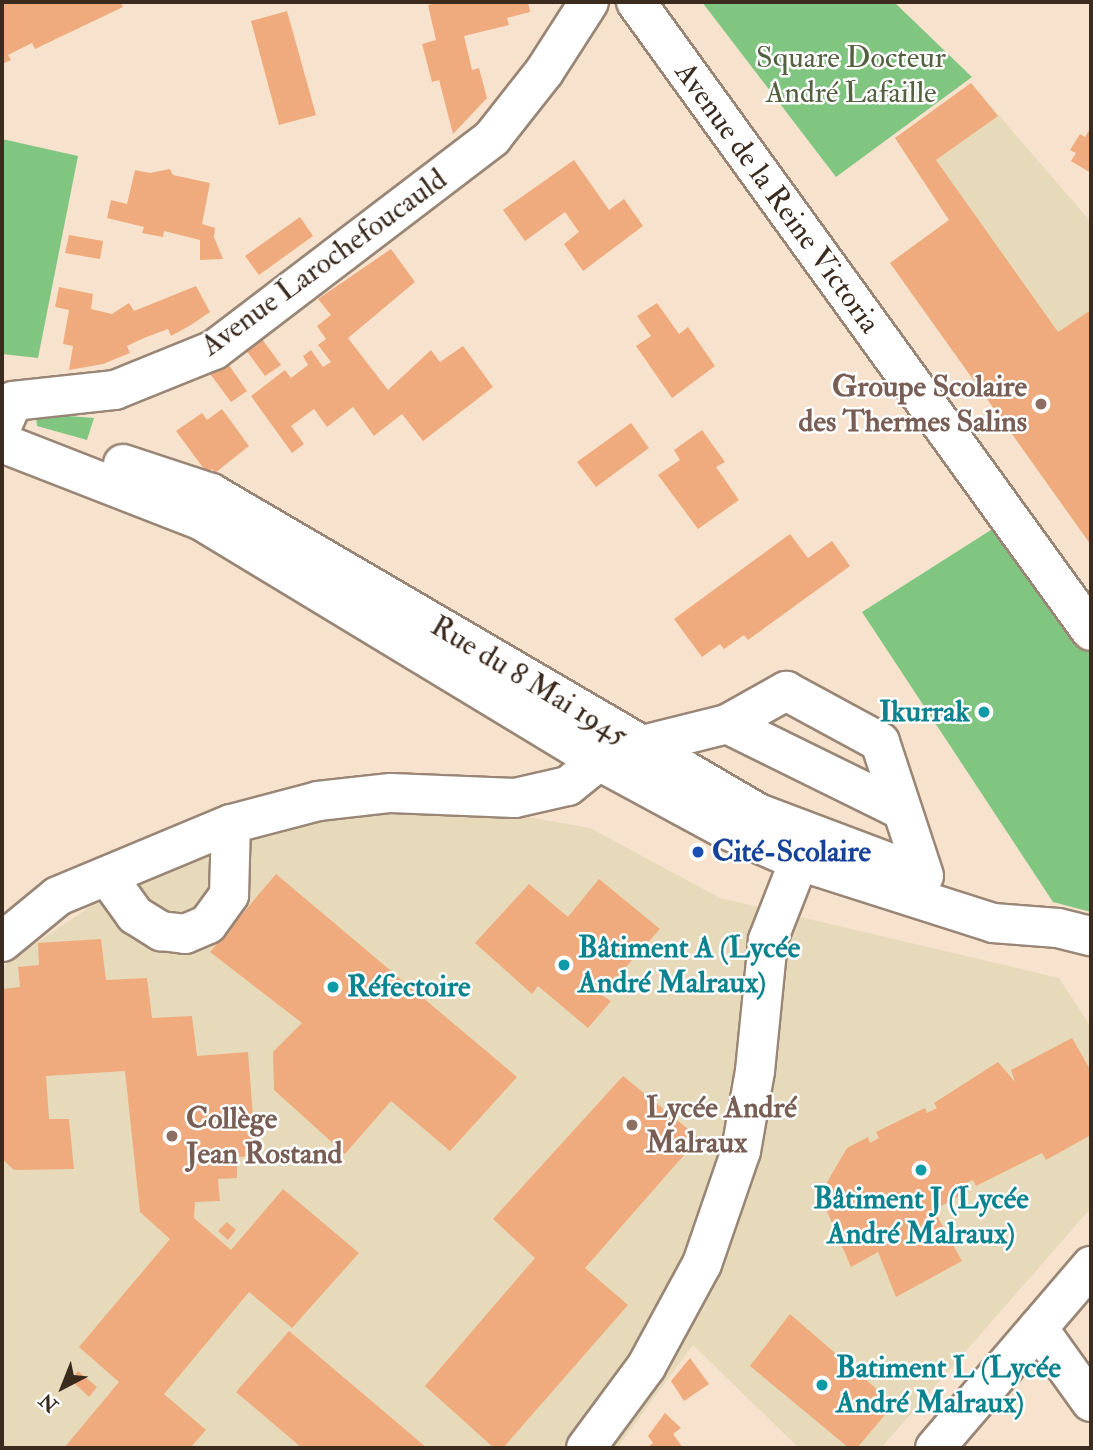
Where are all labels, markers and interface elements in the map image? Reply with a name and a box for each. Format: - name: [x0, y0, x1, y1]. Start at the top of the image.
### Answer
- park label: Square Docteur André Lafaille: [756, 40, 946, 110]
- street label: Avenue de la Reine Victoria: [667, 56, 887, 340]
- street label: Avenue Larochefoucauld: [194, 162, 454, 364]
- place label: Groupe Scolaire des Thermes Salins: [799, 369, 1027, 440]
- marker: Groupe Scolaire des Thermes Salins: [1033, 396, 1049, 412]
- street label: Rue du 8 Mai 1945: [424, 608, 634, 754]
- place label: Ikurrak: [879, 694, 970, 730]
- marker: Ikurrak: [976, 704, 992, 720]
- place label: Cité-Scolaire: [712, 834, 871, 870]
- marker: Cité-Scolaire: [690, 844, 706, 860]
- place label: Bâtiment A (Lycée André Malraux): [578, 930, 800, 1000]
- marker: Bâtiment A (Lycée André Malraux): [556, 957, 572, 973]
- place label: Réfectoire: [347, 969, 471, 1005]
- marker: Réfectoire: [325, 979, 341, 995]
- place label: Lycée André Malraux: [646, 1090, 797, 1160]
- place label: Collège Jean Rostand: [186, 1101, 342, 1172]
- marker: Lycée André Malraux: [624, 1117, 640, 1133]
- marker: Collège Jean Rostand: [164, 1128, 180, 1144]
- marker: Bâtiment J (Lycée André Malraux): [913, 1162, 929, 1178]
- place label: Bâtiment J (Lycée André Malraux): [813, 1181, 1029, 1252]
- place label: Batiment L (Lycée André Malraux): [836, 1350, 1061, 1420]
- north arrow: [28, 1352, 98, 1422]
- marker: Batiment L (Lycée André Malraux): [814, 1377, 830, 1393]
- text: N: [35, 1388, 63, 1417]

